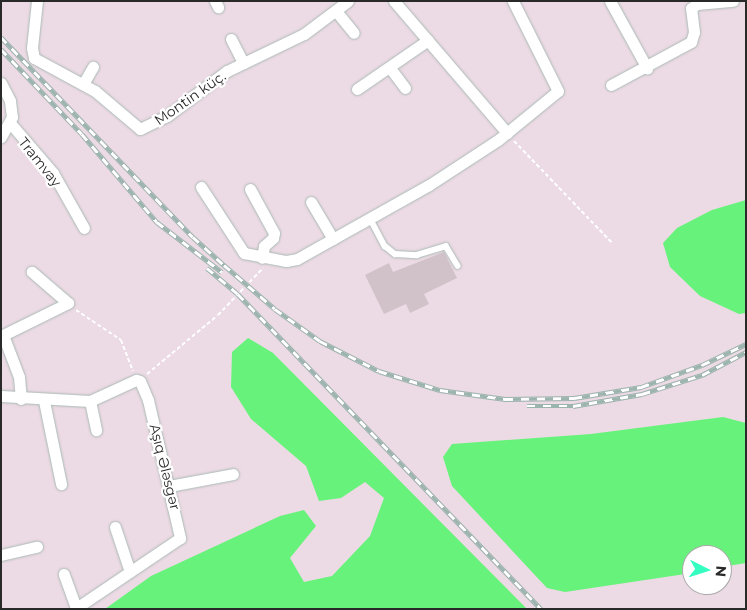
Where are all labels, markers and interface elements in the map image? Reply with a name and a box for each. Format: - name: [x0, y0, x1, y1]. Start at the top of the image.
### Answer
- street label: Montin küç.: [151, 67, 229, 129]
- street label: Tramvay: [15, 134, 65, 190]
- street label: Aşıq Ələsgər: [146, 422, 184, 512]
- north arrow: [682, 545, 732, 595]
- text: N: [711, 565, 730, 578]

